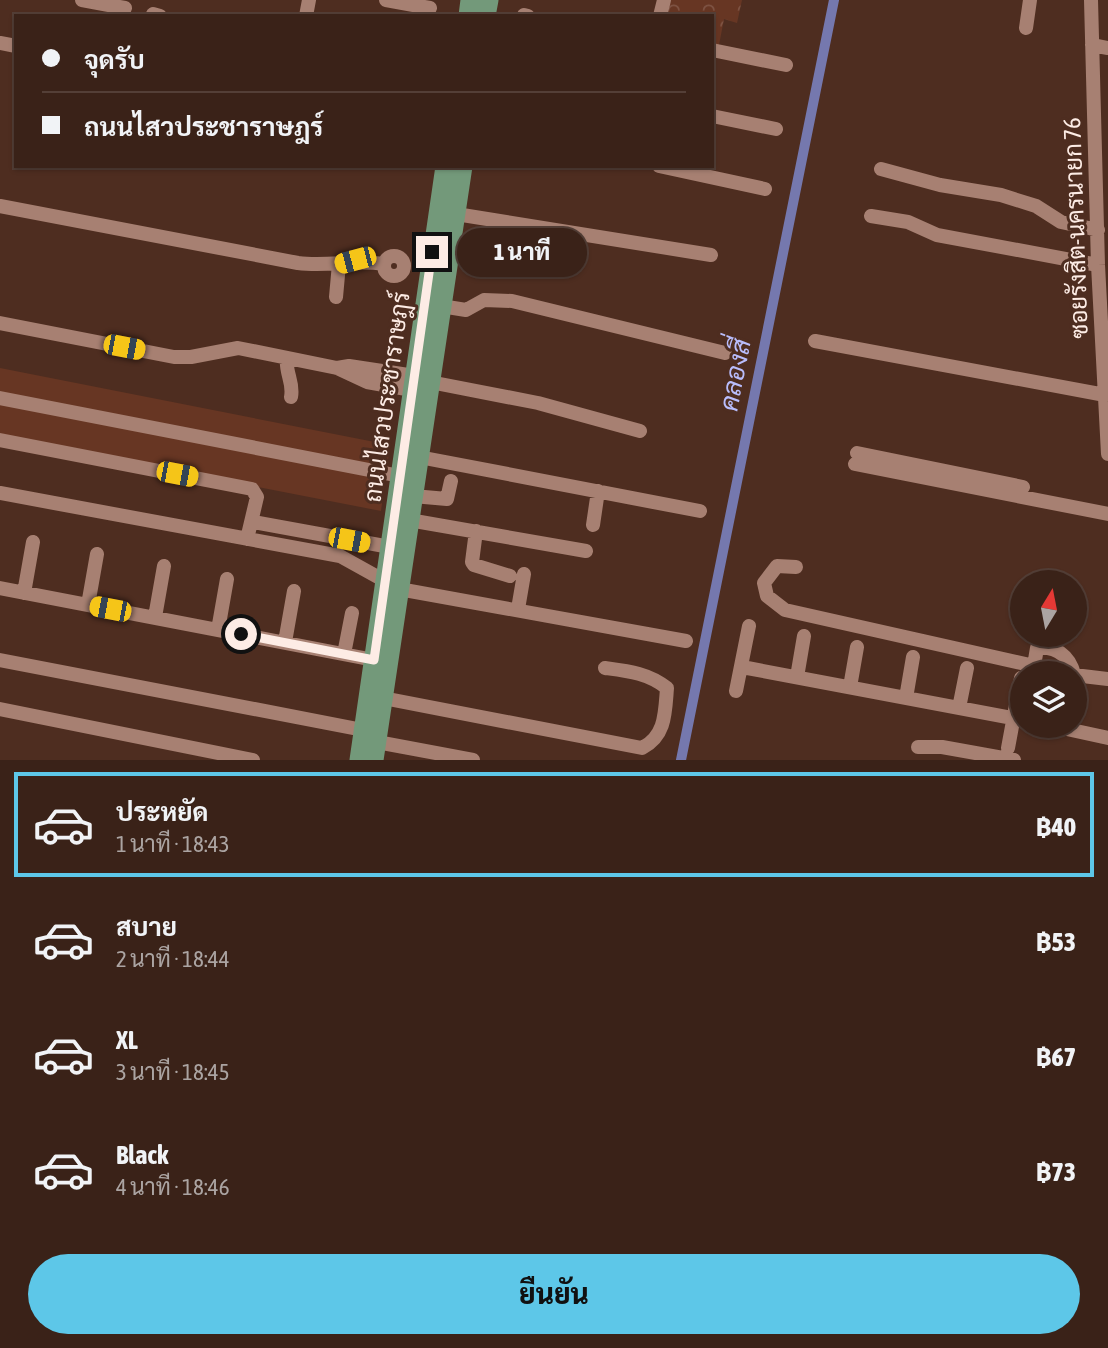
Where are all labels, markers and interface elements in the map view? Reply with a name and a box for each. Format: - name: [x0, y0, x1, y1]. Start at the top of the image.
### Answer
- text: จุดรับ: [84, 45, 145, 75]
- text: ถนนไสวประชาราษฎร์: [84, 112, 323, 142]
- street label: ซอยรังสิต-นครนายก 76: [1058, 117, 1093, 339]
- callout: 1 นาที: [457, 228, 586, 276]
- route end: [416, 236, 448, 268]
- text: 1 นาที: [494, 239, 550, 265]
- car: [332, 244, 379, 276]
- street label: ถนนไสวประชาราษฎร์: [356, 290, 418, 504]
- water label: คลองสี่: [706, 332, 757, 414]
- car: [102, 333, 147, 361]
- car: [155, 460, 200, 488]
- car: [327, 526, 372, 554]
- north arrow: [1010, 570, 1087, 648]
- map controls: [1010, 570, 1087, 738]
- car: [88, 595, 133, 623]
- route start: [225, 618, 257, 650]
- button: layers: [1010, 661, 1087, 738]
- icon: car: [32, 793, 95, 856]
- text: ประหยัด: [116, 797, 209, 827]
- text: ฿40: [1036, 812, 1076, 842]
- text: 1 นาที · 18:43: [116, 831, 229, 857]
- icon: car: [32, 908, 95, 971]
- text: สบาย: [116, 912, 177, 942]
- text: ฿53: [1036, 927, 1076, 957]
- text: 2 นาที · 18:44: [116, 946, 229, 972]
- icon: car: [32, 1023, 95, 1086]
- text: XL: [116, 1025, 138, 1055]
- text: ฿67: [1036, 1042, 1076, 1072]
- text: 3 นาที · 18:45: [116, 1059, 229, 1085]
- icon: car: [32, 1138, 95, 1201]
- text: Black: [116, 1140, 168, 1170]
- text: ฿73: [1036, 1157, 1076, 1187]
- text: 4 นาที · 18:46: [116, 1174, 229, 1200]
- button: ยืนยัน: [28, 1254, 1080, 1334]

